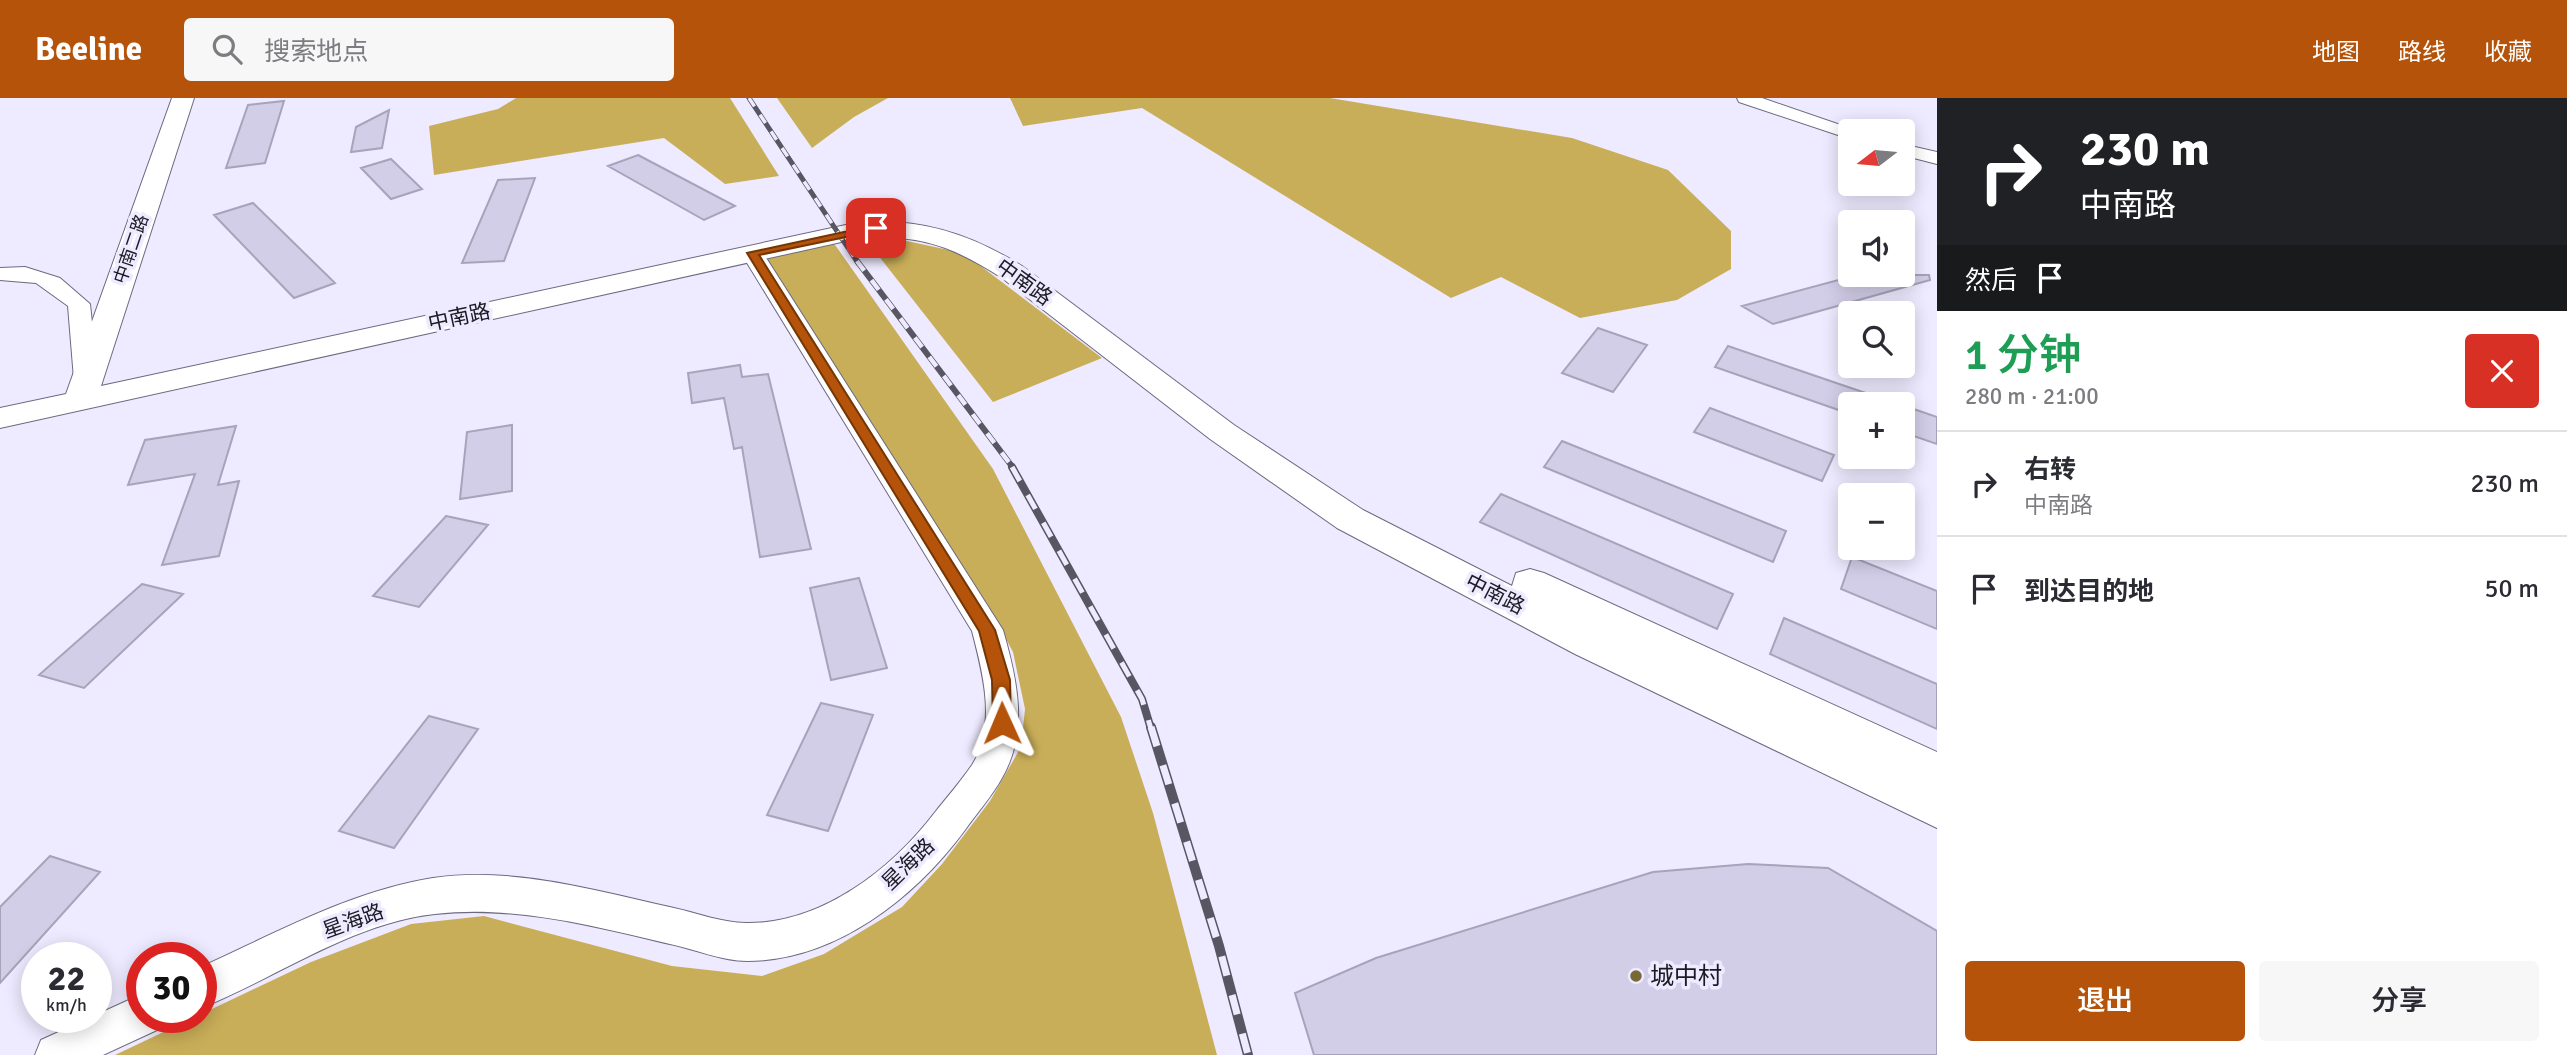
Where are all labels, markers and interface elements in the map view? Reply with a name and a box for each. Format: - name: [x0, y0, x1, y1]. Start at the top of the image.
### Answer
- search box: [184, 18, 674, 81]
- text: Beeline: [35, 29, 142, 70]
- icon: search: [208, 30, 246, 68]
- text: 搜索地点: [264, 36, 368, 68]
- text: 地图: [2312, 37, 2360, 67]
- text: 路线: [2398, 37, 2446, 67]
- text: 收藏: [2484, 37, 2532, 67]
- north arrow: [1838, 119, 1914, 196]
- map controls: [1838, 119, 1915, 560]
- text: 230 m: [2080, 119, 2210, 179]
- icon: right: [1965, 126, 2056, 217]
- text: 中南路: [2080, 186, 2176, 225]
- pin: [846, 198, 906, 258]
- icon: arrive: [857, 209, 895, 247]
- button: sound: [1838, 210, 1915, 287]
- street label: 中南二路: [109, 211, 153, 287]
- street label: 中南路: [991, 253, 1057, 311]
- icon: arrive: [2031, 259, 2069, 297]
- text: 然后: [1965, 265, 2017, 297]
- street label: 中南路: [425, 298, 493, 336]
- button: search: [1838, 301, 1915, 378]
- text: 1 分钟: [1965, 330, 2081, 381]
- button: close: [2465, 334, 2539, 408]
- text: 280 m · 21:00: [1965, 382, 2099, 411]
- button: +: [1838, 392, 1915, 469]
- text: 右转: [2024, 454, 2076, 486]
- icon: right: [1965, 465, 2003, 503]
- text: 230 m: [2470, 468, 2539, 500]
- button: −: [1838, 483, 1915, 560]
- text: 中南路: [2024, 491, 2093, 520]
- street label: 中南路: [1461, 568, 1529, 620]
- icon: arrive: [1965, 570, 2003, 608]
- text: 50 m: [2484, 573, 2539, 605]
- text: 到达目的地: [2024, 576, 2154, 608]
- position arrow: [965, 686, 1039, 760]
- street label: 星海路: [876, 833, 940, 895]
- street label: 星海路: [319, 898, 387, 944]
- speed limit sign: 30: [126, 942, 217, 1033]
- text: 22: [48, 957, 85, 1000]
- place label: 城中村: [1650, 961, 1722, 991]
- button: 退出: [1965, 961, 2245, 1041]
- button: 分享: [2259, 961, 2539, 1041]
- marker: 城中村: [1628, 968, 1644, 984]
- text: km/h: [46, 994, 87, 1016]

